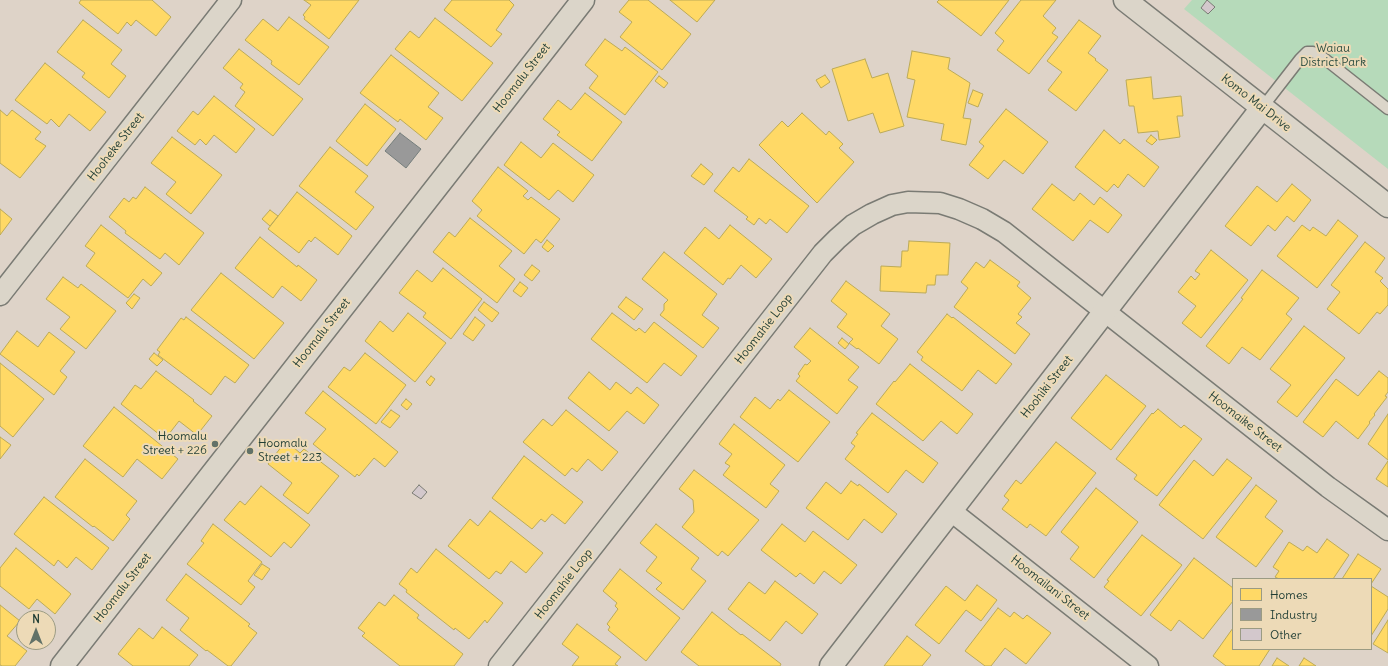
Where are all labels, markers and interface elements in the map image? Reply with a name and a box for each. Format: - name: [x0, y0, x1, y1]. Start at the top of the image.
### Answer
- street label: Hoomalu Street: [490, 40, 554, 116]
- park label: Waiau District Park: [1300, 42, 1366, 70]
- street label: Komo Mai Drive: [1218, 71, 1294, 135]
- street label: Hooheke Street: [85, 110, 147, 184]
- street label: Hoomahie Loop: [732, 291, 796, 367]
- street label: Hoomalu Street: [290, 295, 354, 371]
- street label: Hoohiki Street: [1018, 353, 1076, 421]
- street label: Hoomaike Street: [1205, 389, 1285, 455]
- place label: Hoomalu Street + 226: [143, 430, 207, 458]
- place label: Hoomalu Street + 223: [258, 437, 322, 465]
- marker: Hoomalu Street + 226: [210, 439, 220, 449]
- marker: Hoomalu Street + 223: [245, 446, 255, 456]
- street label: Hoomahie Loop: [532, 546, 596, 622]
- street label: Hoomalu Street: [91, 550, 155, 626]
- street label: Hoomailani Street: [1008, 553, 1092, 623]
- legend: [1232, 578, 1372, 650]
- text: Homes: [1270, 587, 1308, 602]
- text: Industry: [1270, 607, 1317, 622]
- north arrow: [16, 610, 56, 650]
- text: N: [32, 612, 40, 626]
- text: Other: [1270, 627, 1302, 642]

